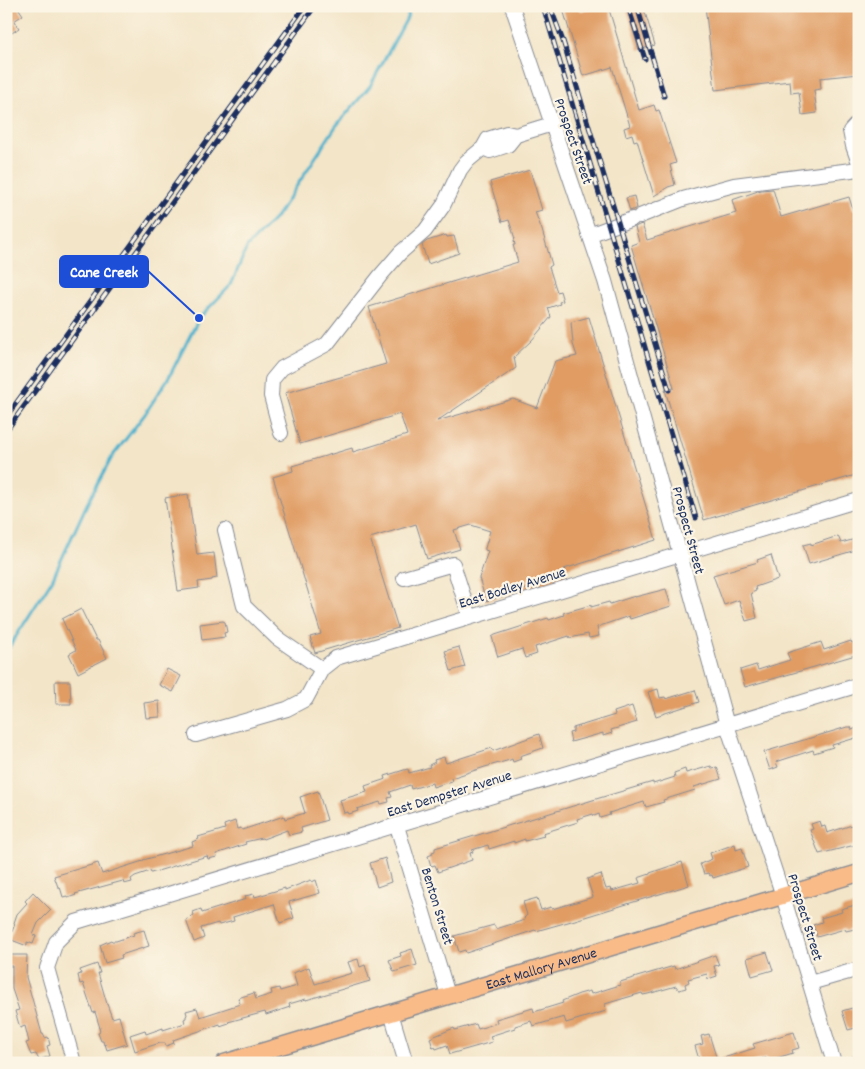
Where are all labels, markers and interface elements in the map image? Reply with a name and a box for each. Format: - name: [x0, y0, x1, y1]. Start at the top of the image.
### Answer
- street label: Prospect Street: [547, 95, 597, 188]
- callout: Cane Creek: [60, 256, 148, 287]
- text: Cane Creek: [70, 262, 138, 285]
- street label: Prospect Street: [665, 484, 710, 577]
- street label: East Bodley Avenue: [456, 562, 569, 616]
- street label: East Dempster Avenue: [385, 765, 515, 824]
- street label: Benton Street: [414, 865, 458, 948]
- street label: Prospect Street: [780, 871, 828, 964]
- street label: East Mallory Avenue: [483, 943, 600, 997]

